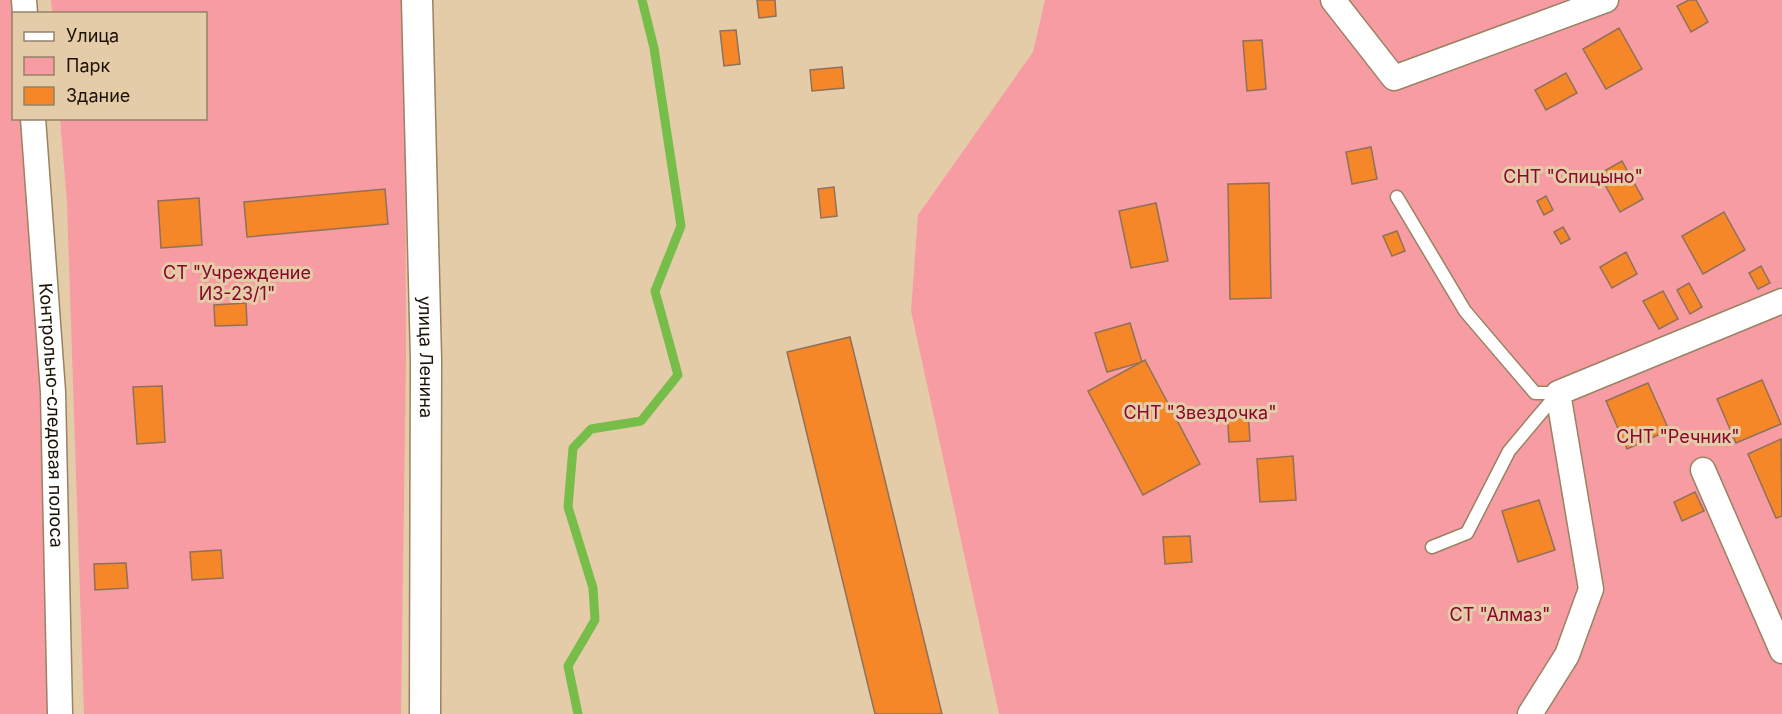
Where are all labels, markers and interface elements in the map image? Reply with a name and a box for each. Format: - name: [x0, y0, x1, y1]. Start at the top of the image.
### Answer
- legend: [12, 12, 207, 120]
- text: Улица: [66, 25, 119, 46]
- text: Парк: [66, 55, 111, 76]
- text: Здание: [66, 85, 130, 106]
- park label: СНТ "Спицыно": [1503, 166, 1643, 187]
- park label: СТ "Учреждение ИЗ-23/1": [163, 262, 311, 304]
- street label: Контрольно-следовая полоса: [35, 282, 67, 548]
- street label: улица Ленина: [414, 295, 437, 418]
- park label: СНТ "Звездочка": [1123, 402, 1277, 423]
- park label: СНТ "Речник": [1616, 426, 1740, 447]
- park label: СТ "Алмаз": [1450, 604, 1550, 625]

